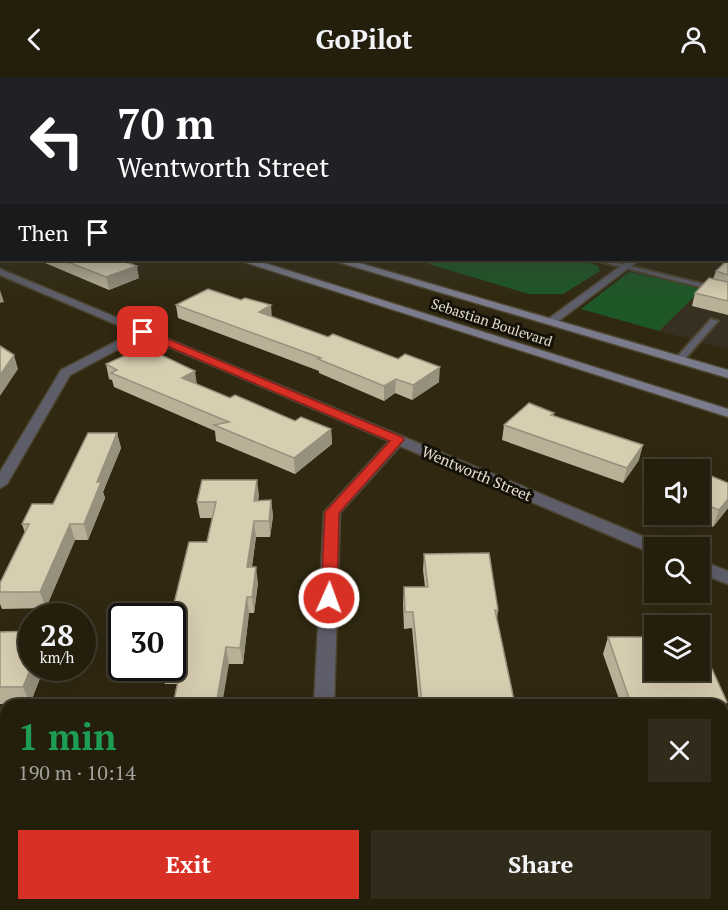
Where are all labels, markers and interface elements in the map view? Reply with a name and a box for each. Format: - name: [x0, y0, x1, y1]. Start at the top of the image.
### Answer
- text: GoPilot: [315, 21, 413, 57]
- icon: back: [18, 23, 51, 56]
- icon: person: [677, 23, 710, 56]
- text: 70 m: [117, 95, 215, 151]
- icon: left: [18, 102, 96, 180]
- text: Wentworth Street: [117, 149, 329, 185]
- icon: arrive: [81, 216, 114, 249]
- text: Then: [18, 218, 69, 247]
- street label: Sebastian Boulevard: [429, 293, 555, 351]
- pin: [117, 306, 168, 357]
- icon: arrive: [126, 315, 159, 348]
- street label: Wentworth Street: [419, 441, 536, 505]
- map controls: [644, 459, 710, 681]
- button: sound: [644, 459, 710, 525]
- button: search: [644, 537, 710, 603]
- position arrow: [297, 566, 361, 630]
- speed limit sign: 30: [108, 603, 186, 681]
- text: 28: [40, 615, 74, 655]
- button: layers: [644, 615, 710, 681]
- text: km/h: [40, 647, 74, 667]
- text: 1 min: [18, 713, 116, 760]
- button: close: [648, 719, 711, 782]
- text: 190 m · 10:14: [18, 759, 136, 786]
- button: Exit: [18, 830, 359, 899]
- button: Share: [371, 830, 711, 899]

